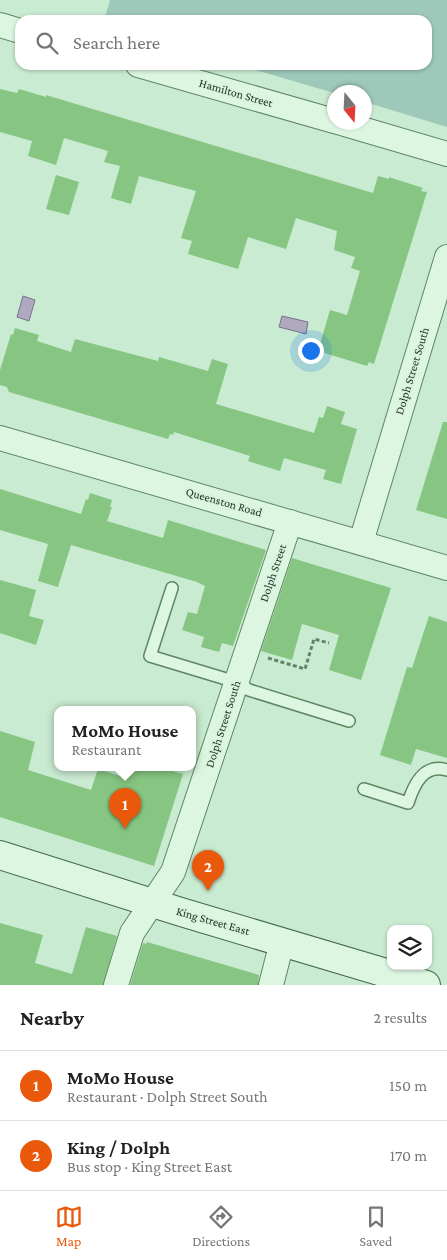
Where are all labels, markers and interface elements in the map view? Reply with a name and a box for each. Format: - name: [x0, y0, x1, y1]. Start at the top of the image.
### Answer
- search box: [15, 15, 432, 70]
- icon: search: [33, 29, 61, 57]
- text: Search here: [73, 32, 160, 53]
- street label: Hamilton Street: [198, 76, 275, 110]
- north arrow: [327, 85, 372, 130]
- street label: Dolph Street South: [392, 325, 432, 416]
- your location: [298, 338, 324, 364]
- street label: Queenston Road: [184, 484, 265, 520]
- street label: Dolph Street: [257, 541, 290, 604]
- street label: Dolph Street South: [202, 678, 244, 769]
- popup: [54, 706, 196, 771]
- text: MoMo House: [72, 720, 178, 741]
- text: Restaurant: [72, 741, 141, 758]
- pin: 1: [109, 788, 141, 829]
- pin: 2: [192, 850, 224, 891]
- street label: King Street East: [175, 904, 252, 938]
- map controls: [387, 925, 432, 970]
- button: layers: [387, 925, 432, 970]
- text: Nearby: [20, 1006, 84, 1030]
- text: 2 results: [374, 1009, 427, 1026]
- text: MoMo House: [67, 1067, 174, 1088]
- text: 1: [33, 1077, 39, 1094]
- text: 150 m: [389, 1077, 427, 1094]
- text: Restaurant · Dolph Street South: [67, 1088, 268, 1105]
- text: King / Dolph: [67, 1137, 170, 1158]
- text: 2: [32, 1147, 40, 1164]
- text: 170 m: [390, 1147, 427, 1164]
- text: Bus stop · King Street East: [67, 1158, 232, 1175]
- tab: Map: [55, 1203, 83, 1249]
- tab: Directions: [192, 1203, 250, 1249]
- tab: Saved: [359, 1203, 392, 1249]

